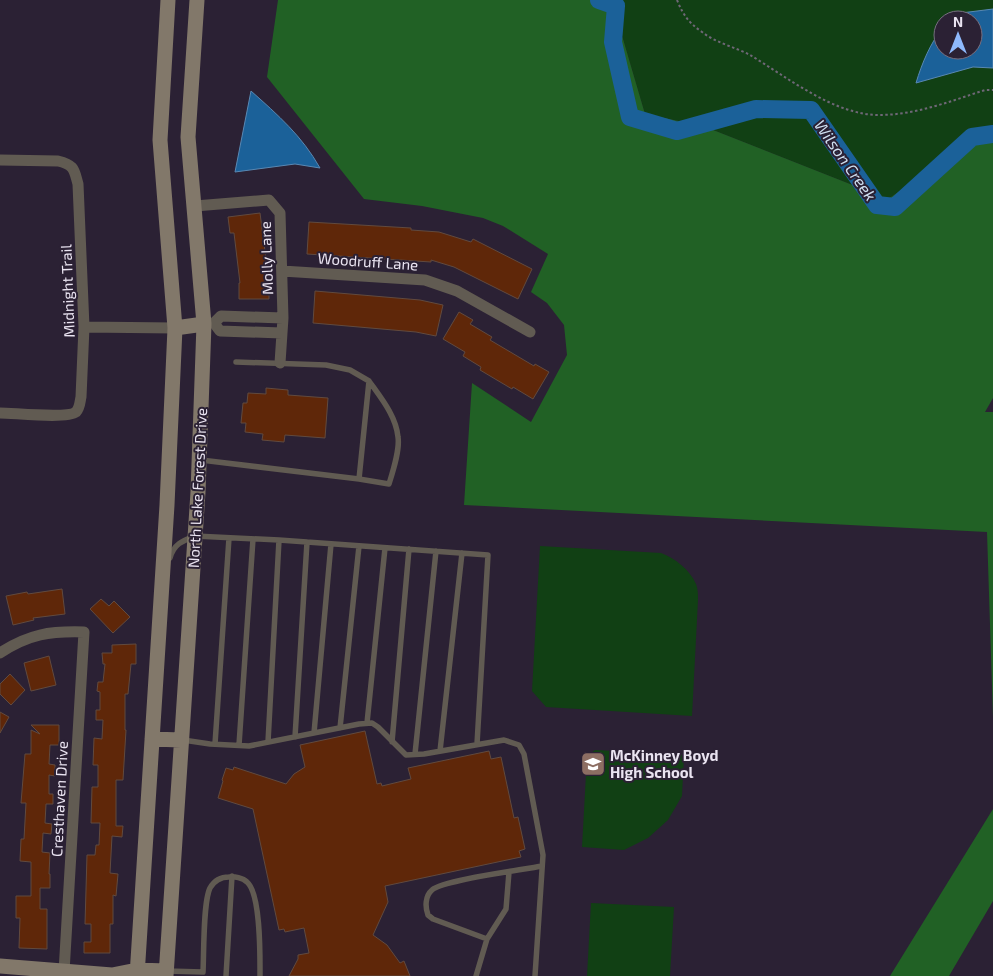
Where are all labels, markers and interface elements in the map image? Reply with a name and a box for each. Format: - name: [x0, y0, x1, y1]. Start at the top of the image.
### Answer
- north arrow: [933, 10, 983, 60]
- text: N: [953, 13, 963, 30]
- water label: Wilson Creek: [811, 116, 881, 204]
- street label: Molly Lane: [256, 221, 276, 295]
- street label: Midnight Trail: [56, 243, 78, 338]
- street label: Woodruff Lane: [317, 249, 419, 273]
- street label: North Lake Forest Drive: [184, 408, 210, 568]
- street label: Cresthaven Drive: [47, 740, 71, 858]
- place label: McKinney Boyd High School: [610, 746, 719, 781]
- school or university icon: McKinney Boyd High School: [580, 751, 606, 777]

